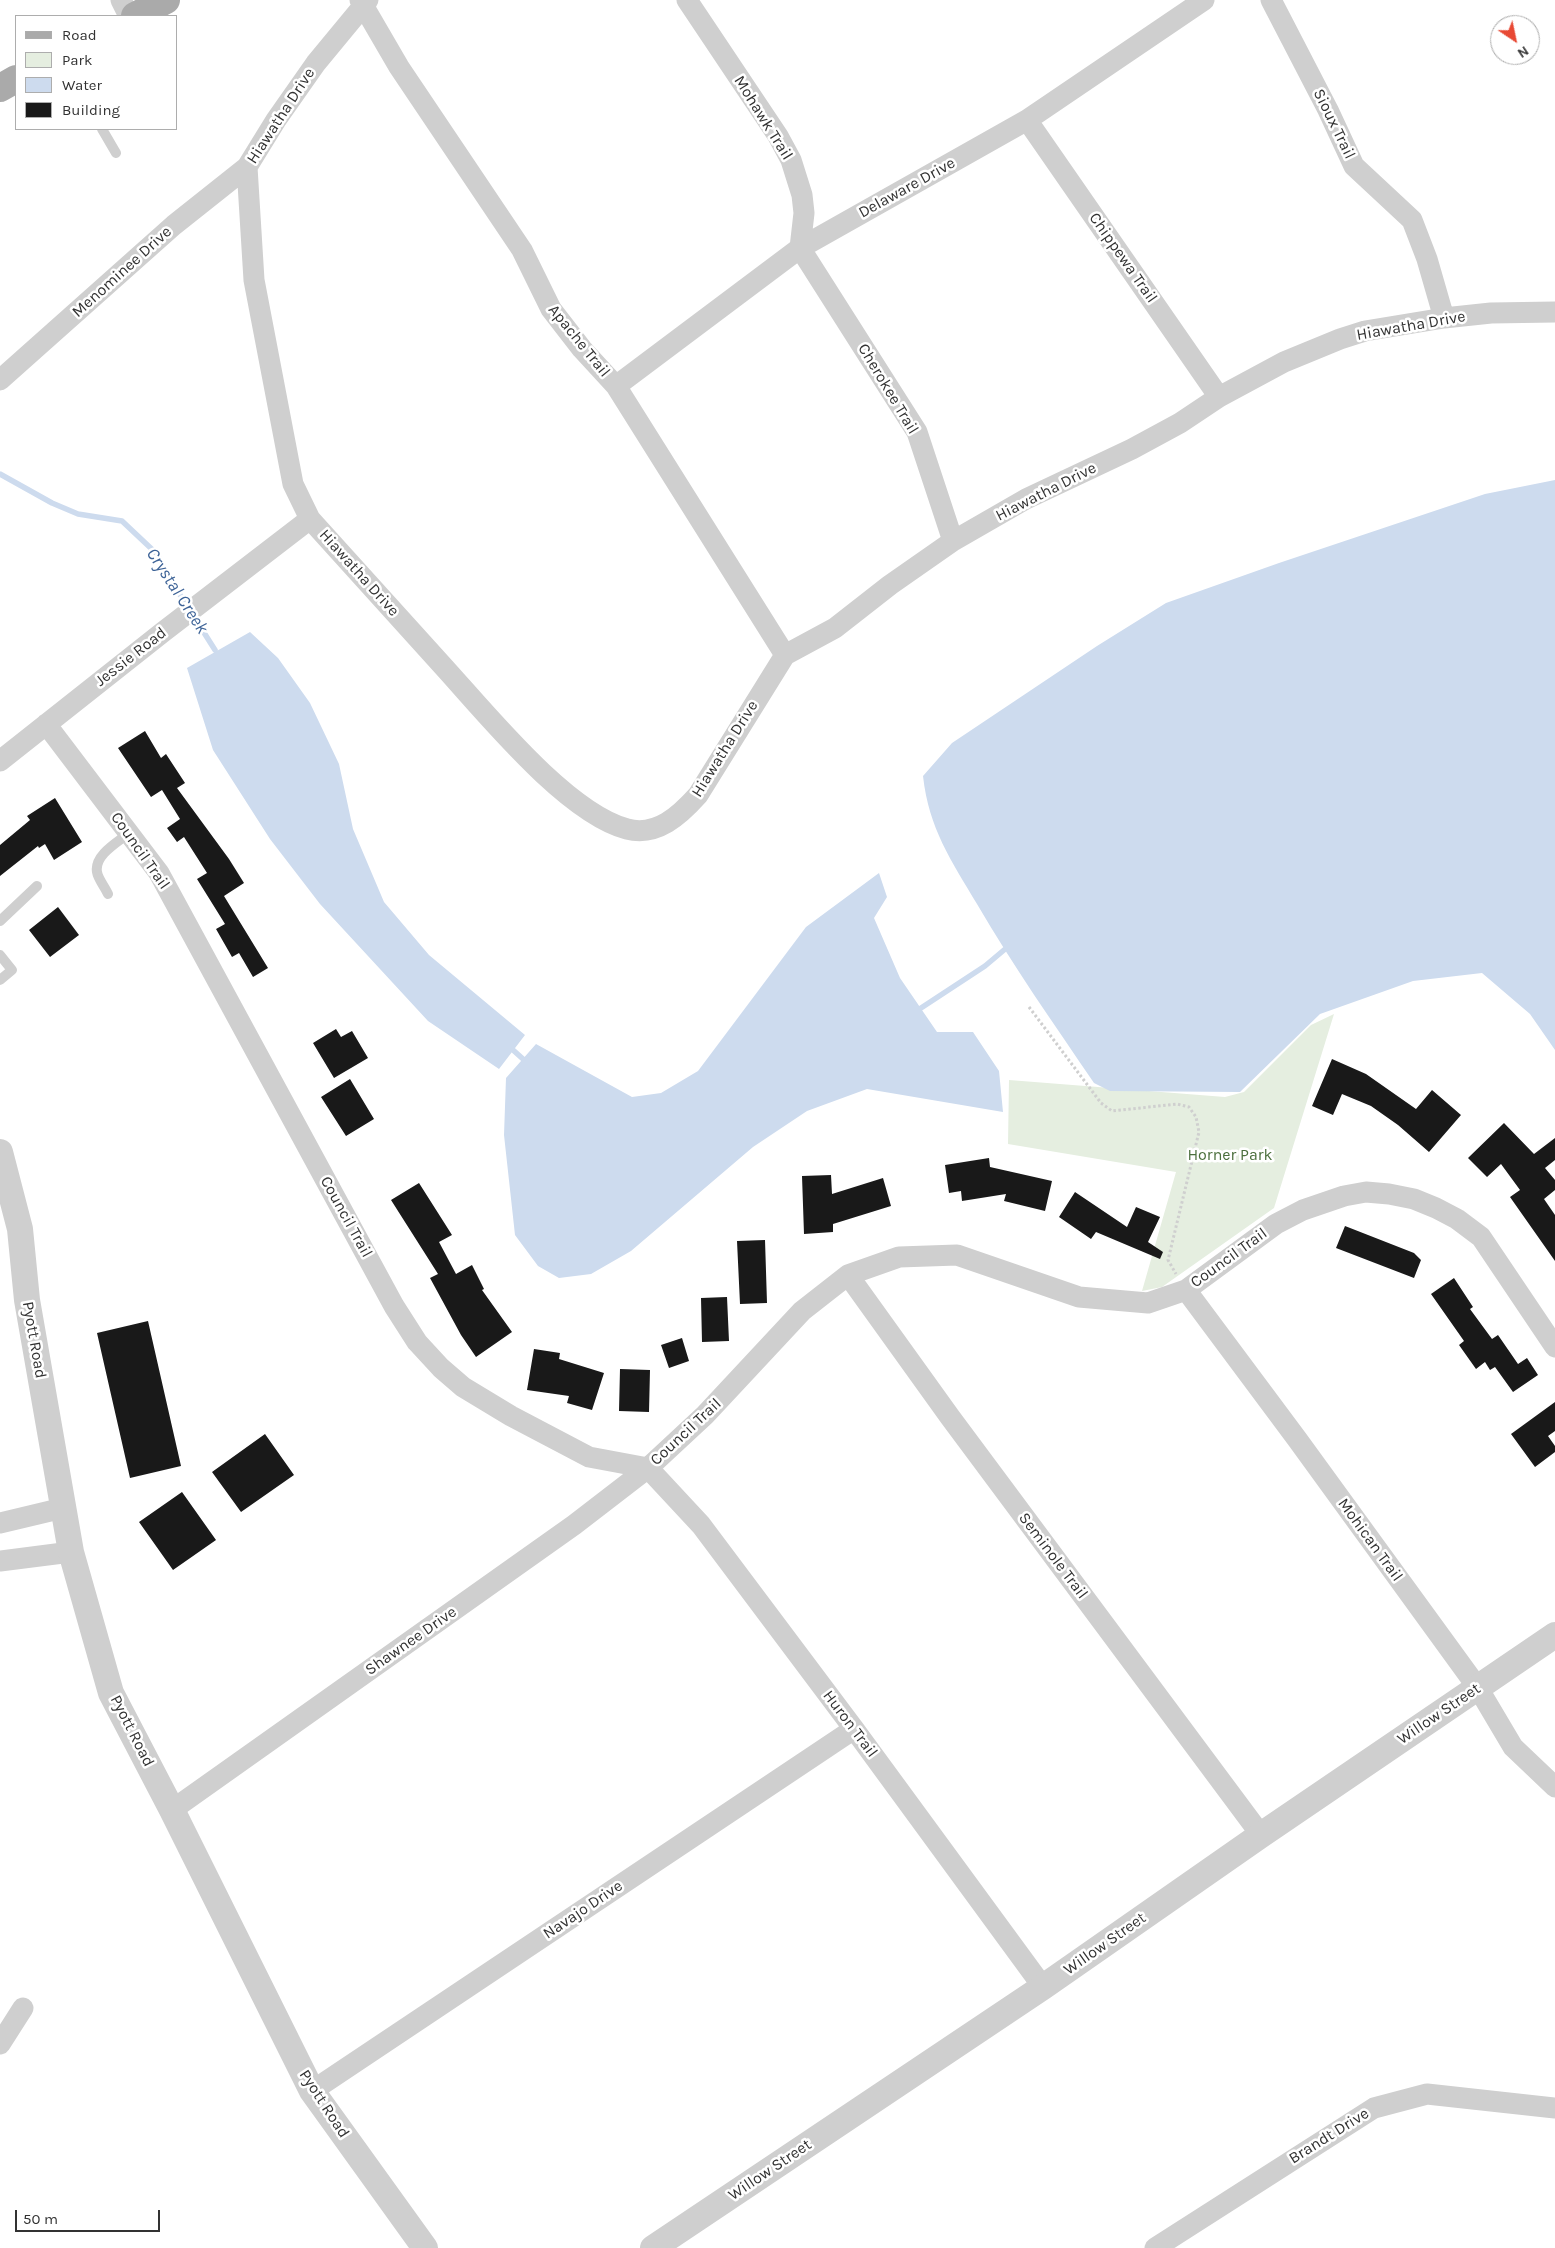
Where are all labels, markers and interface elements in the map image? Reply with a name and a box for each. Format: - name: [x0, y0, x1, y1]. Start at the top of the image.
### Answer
- legend: [15, 15, 178, 130]
- north arrow: [1490, 15, 1540, 65]
- text: Road: [62, 26, 97, 44]
- text: N: [1514, 42, 1532, 62]
- text: Park: [62, 51, 92, 69]
- street label: Hiawatha Drive: [243, 65, 319, 167]
- street label: Mohawk Trail: [729, 72, 797, 164]
- text: Water: [62, 76, 102, 94]
- street label: Sioux Trail: [1309, 86, 1359, 162]
- text: Building: [62, 101, 120, 119]
- street label: Delaware Drive: [855, 154, 959, 222]
- street label: Chippewa Trail: [1085, 209, 1161, 307]
- street label: Menominee Drive: [68, 222, 176, 322]
- street label: Apache Trail: [544, 301, 614, 381]
- street label: Hiawatha Drive: [1355, 307, 1467, 345]
- street label: Cherokee Trail: [853, 340, 923, 438]
- street label: Hiawatha Drive: [992, 458, 1100, 526]
- street label: Hiawatha Drive: [315, 526, 403, 620]
- water label: Crystal Creek: [141, 544, 213, 638]
- street label: Jessie Road: [92, 623, 170, 691]
- street label: Hiawatha Drive: [688, 697, 762, 801]
- street label: Council Trail: [106, 809, 174, 893]
- park label: Horner Park: [1187, 1145, 1273, 1165]
- street label: Council Trail: [316, 1173, 376, 1261]
- street label: Council Trail: [1187, 1224, 1271, 1292]
- street label: Pyott Road: [18, 1300, 50, 1380]
- street label: Council Trail: [647, 1394, 725, 1470]
- street label: Mohican Trail: [1333, 1495, 1407, 1585]
- street label: Seminole Trail: [1014, 1509, 1092, 1603]
- street label: Shawnee Drive: [362, 1602, 460, 1680]
- street label: Willow Street: [1394, 1679, 1484, 1749]
- street label: Huron Trail: [819, 1687, 881, 1761]
- street label: Pyott Road: [106, 1692, 158, 1770]
- street label: Navajo Drive: [540, 1876, 626, 1944]
- street label: Willow Street: [1060, 1909, 1150, 1979]
- street label: Pyott Road: [295, 2066, 353, 2142]
- street label: Brandt Drive: [1285, 2104, 1373, 2168]
- street label: Willow Street: [725, 2135, 815, 2205]
- scale bar: [18, 2200, 162, 2232]
- text: 50 m: [23, 2210, 58, 2228]

